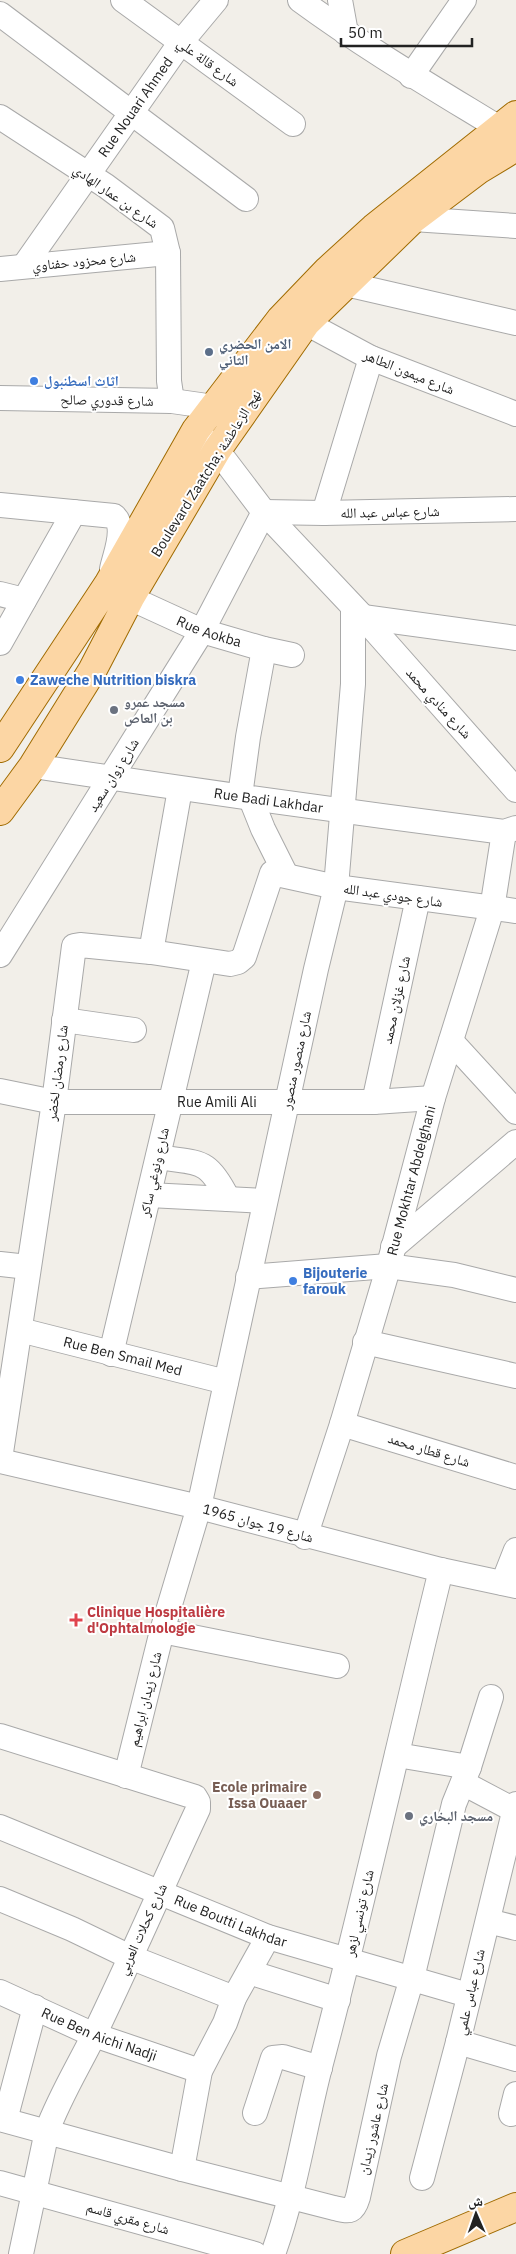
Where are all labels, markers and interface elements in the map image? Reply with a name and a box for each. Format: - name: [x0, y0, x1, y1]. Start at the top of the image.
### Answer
- scale bar: [341, 15, 472, 47]
- text: 50 m: [348, 23, 383, 42]
- street label: شارع قالة علي: [172, 34, 242, 93]
- street label: Rue Nouari Ahmed: [94, 54, 177, 161]
- street label: شارع بن عمار الهادي: [68, 160, 162, 234]
- street label: شارع محزود حفناوي: [31, 247, 137, 277]
- place label: الامن الحضري الثاني: [219, 335, 291, 371]
- street label: شارع ميمون الطاهر: [360, 345, 457, 399]
- marker: الامن الحضري الثاني: [203, 346, 215, 358]
- place label: اثاث اسطنبول: [44, 372, 119, 390]
- marker: اثاث اسطنبول: [28, 375, 40, 387]
- street label: Boulevard Zaatcha; نهج الزعاطشة: [147, 386, 266, 561]
- street label: شارع قدوري صالح: [60, 390, 154, 412]
- street label: شارع عباس عبد الله: [340, 502, 440, 523]
- street label: Rue Aokba: [174, 612, 244, 651]
- street label: شارع منادي محمد: [400, 664, 476, 744]
- place label: Zaweche Nutrition biskra: [30, 671, 196, 689]
- marker: Zaweche Nutrition biskra: [14, 674, 26, 686]
- place label: مسجد عمرو بن العاص: [124, 693, 185, 727]
- marker: مسجد عمرو بن العاص: [108, 704, 120, 716]
- street label: شارع زوان سعيد: [83, 735, 144, 816]
- street label: Rue Badi Lakhdar: [213, 784, 324, 817]
- street label: شارع جودي عبد الله: [342, 879, 444, 913]
- street label: شارع غزلان محمد: [378, 954, 415, 1046]
- street label: شارع منصور منصور: [277, 1009, 316, 1112]
- street label: شارع رمضان لخضر: [42, 1024, 73, 1123]
- street label: Rue Amili Ali: [177, 1093, 257, 1111]
- street label: Rue Mokhtar Abdelghani: [383, 1104, 440, 1257]
- street label: شارع ونوغي ساكر: [135, 1126, 176, 1220]
- place label: Bijouterie farouk: [303, 1264, 367, 1298]
- marker: Bijouterie farouk: [287, 1275, 299, 1287]
- street label: Rue Ben Smail Med: [62, 1332, 184, 1380]
- street label: شارع قطار محمد: [385, 1429, 472, 1472]
- street label: شارع 19 جوان 1965: [200, 1500, 315, 1547]
- place label: Clinique Hospitalière d'Ophtalmologie: [87, 1603, 225, 1637]
- marker: Clinique Hospitalière d'Ophtalmologie: [69, 1613, 83, 1627]
- street label: شارع زيدان ابراهيم: [124, 1650, 166, 1749]
- place label: Ecole primaire Issa Ouaaer: [212, 1778, 307, 1812]
- marker: Ecole primaire Issa Ouaaer: [311, 1789, 323, 1801]
- place label: مسجد البخاري: [419, 1807, 493, 1827]
- marker: مسجد البخاري: [403, 1810, 415, 1822]
- street label: شارع تونسي لزهر: [340, 1868, 380, 1960]
- street label: شارع كحلات العربي: [113, 1880, 173, 1979]
- street label: Rue Boutti Lakhdar: [171, 1890, 289, 1951]
- street label: شارع عباس علمي: [451, 1947, 491, 2037]
- street label: Rue Ben Aichi Nadji: [39, 2003, 159, 2065]
- street label: شارع عاشور زيدان: [354, 2081, 393, 2177]
- north arrow: [451, 2189, 501, 2239]
- text: ش: [468, 2192, 483, 2210]
- street label: شارع مقري قاسم: [84, 2198, 172, 2241]

